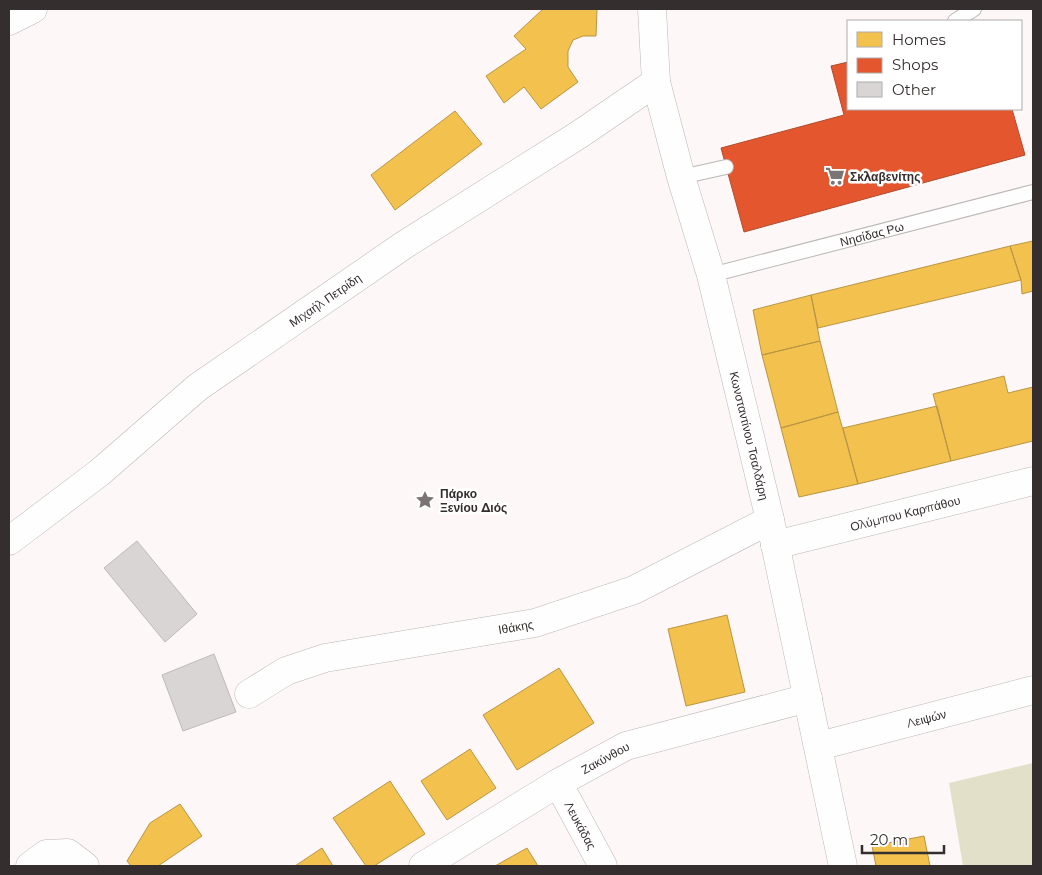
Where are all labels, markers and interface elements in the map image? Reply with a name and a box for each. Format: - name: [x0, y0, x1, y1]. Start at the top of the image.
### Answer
- legend: [847, 20, 1022, 110]
- text: Homes: [892, 30, 946, 49]
- text: Shops: [892, 55, 938, 74]
- text: Other: [892, 80, 936, 99]
- supermarket icon: Σκλαβενίτης: [824, 165, 846, 187]
- place label: Σκλαβενίτης: [850, 169, 920, 184]
- street label: Νησίδας Ρω: [838, 218, 905, 249]
- street label: Μιχαήλ Πετρίδη: [286, 270, 364, 330]
- street label: Κωνσταντίνου Τσαλδάρη: [727, 370, 772, 502]
- place label: Πάρκο Ξενίου Διός: [440, 486, 507, 515]
- place icon: Πάρκο Ξενίου Διός: [414, 489, 436, 511]
- street label: Ολύμπου Καρπάθου: [849, 492, 962, 534]
- street label: Ιθάκης: [497, 616, 535, 637]
- street label: Λειψών: [905, 706, 948, 730]
- street label: Ζακύνθου: [578, 738, 632, 777]
- street label: Λευκάδας: [562, 799, 600, 852]
- scale bar: [862, 822, 944, 854]
- text: 20 m: [870, 830, 908, 849]

